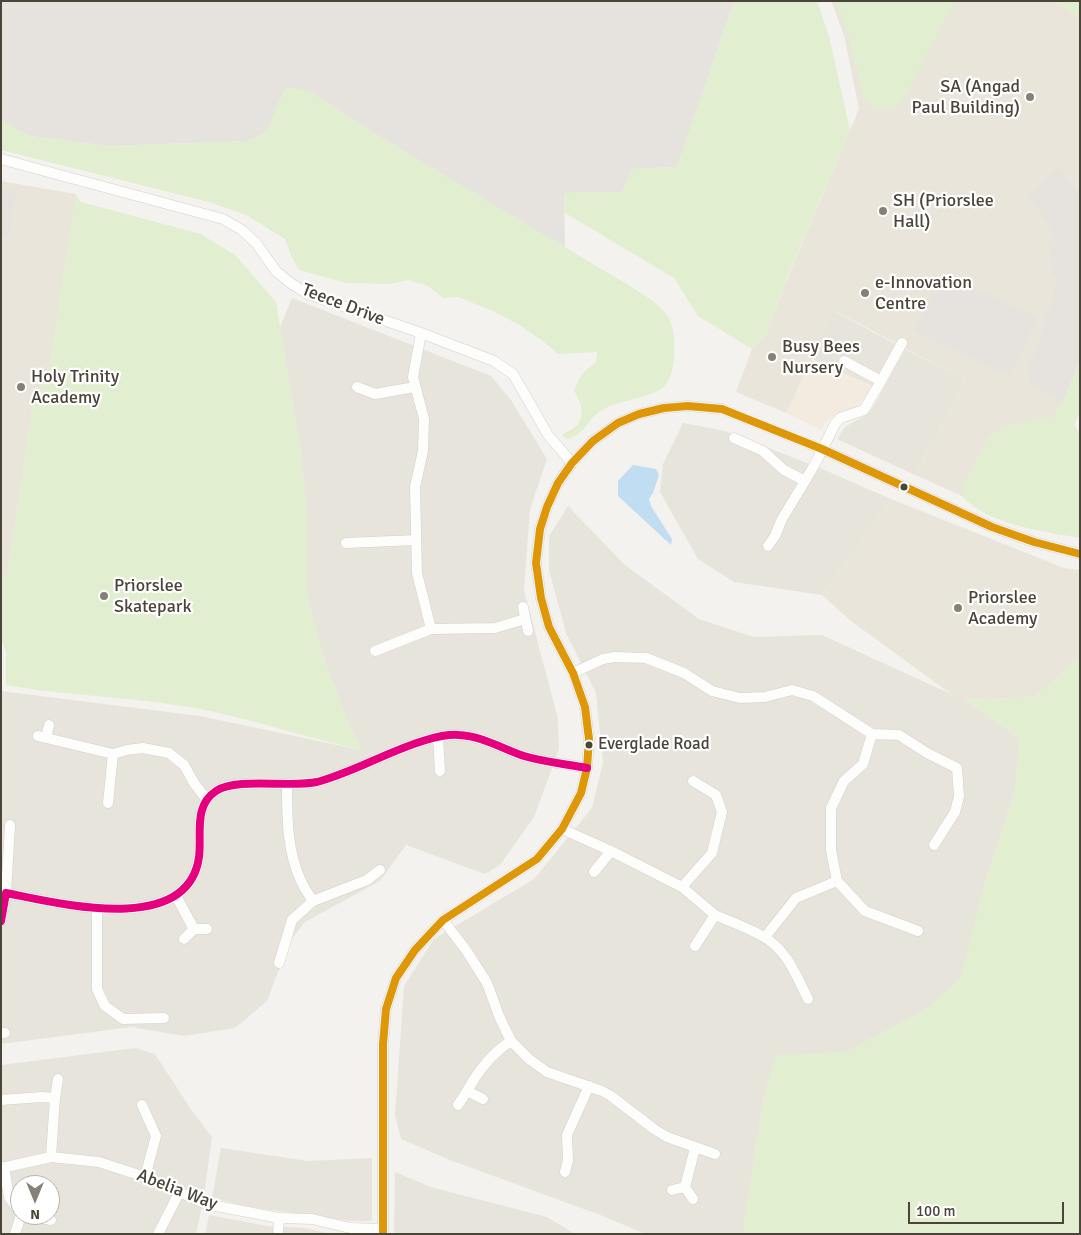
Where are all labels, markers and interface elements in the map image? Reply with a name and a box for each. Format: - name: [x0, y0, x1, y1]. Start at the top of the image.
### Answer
- place label: SA (Angad Paul Building): [912, 76, 1020, 118]
- marker: SA (Angad Paul Building): [1024, 91, 1036, 103]
- place label: SH (Priorslee Hall): [893, 190, 994, 232]
- marker: SH (Priorslee Hall): [877, 205, 889, 217]
- place label: e-Innovation Centre: [875, 272, 972, 314]
- street label: Teece Drive: [299, 279, 387, 331]
- marker: e-Innovation Centre: [859, 287, 871, 299]
- place label: Busy Bees Nursery: [782, 336, 860, 378]
- marker: Busy Bees Nursery: [766, 351, 778, 363]
- place label: Holy Trinity Academy: [31, 366, 119, 408]
- marker: Holy Trinity Academy: [15, 381, 27, 393]
- unlabelled marker: [899, 482, 909, 492]
- place label: Priorslee Skatepark: [114, 575, 191, 618]
- place label: Priorslee Academy: [968, 587, 1037, 630]
- marker: Priorslee Skatepark: [98, 590, 110, 602]
- marker: Priorslee Academy: [952, 602, 964, 614]
- place label: Everglade Road: [598, 735, 710, 755]
- marker: Everglade Road: [584, 740, 594, 750]
- street label: Abelia Way: [134, 1165, 220, 1215]
- north arrow: [10, 1175, 60, 1225]
- scale bar: [911, 1192, 1067, 1224]
- text: 100 m: [916, 1202, 956, 1220]
- text: N: [30, 1206, 40, 1223]

